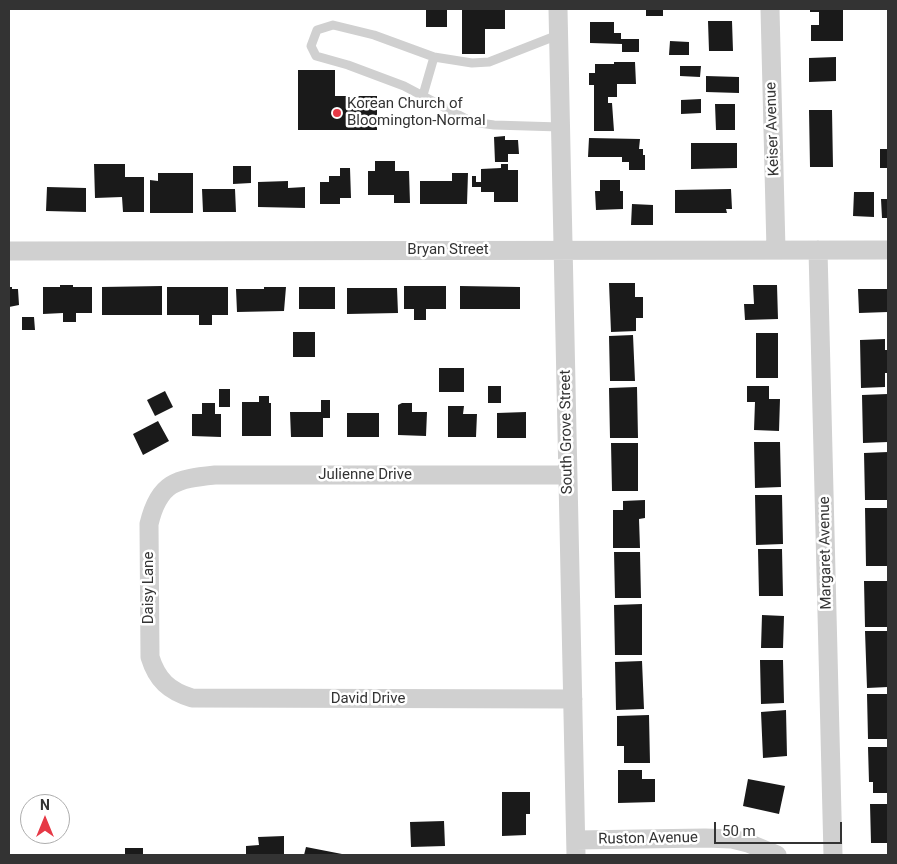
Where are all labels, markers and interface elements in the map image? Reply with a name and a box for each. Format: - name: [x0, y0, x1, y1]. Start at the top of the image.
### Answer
- street label: Keiser Avenue: [762, 82, 784, 176]
- place label: Korean Church of Bloomington-Normal: [347, 95, 486, 130]
- marker: Korean Church of Bloomington-Normal: [331, 107, 343, 119]
- street label: Bryan Street: [407, 241, 489, 259]
- street label: South Grove Street: [557, 370, 577, 494]
- street label: Julienne Drive: [318, 466, 412, 484]
- street label: Margaret Avenue: [816, 496, 836, 610]
- street label: Daisy Lane: [140, 552, 158, 624]
- street label: David Drive: [331, 690, 405, 708]
- north arrow: [20, 794, 70, 844]
- text: N: [40, 797, 50, 813]
- scale bar: [717, 812, 844, 844]
- text: 50 m: [722, 822, 756, 840]
- street label: Ruston Avenue: [598, 829, 698, 849]

